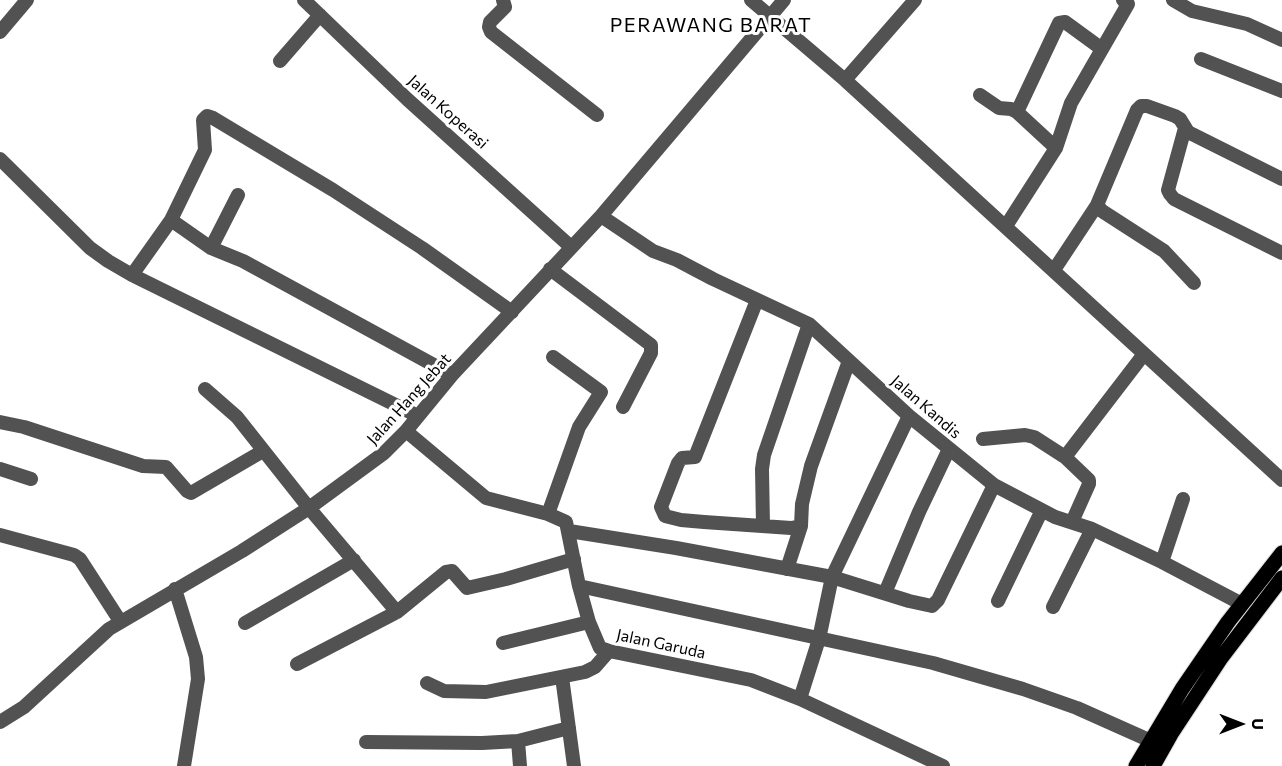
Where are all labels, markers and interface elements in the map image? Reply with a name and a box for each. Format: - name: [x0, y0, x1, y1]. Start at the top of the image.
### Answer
- district label: PERAWANG BARAT: [610, 13, 812, 37]
- street label: Jalan Koperasi: [404, 71, 492, 153]
- street label: Jalan Hang Jebat: [363, 349, 455, 449]
- street label: Jalan Kandis: [887, 371, 965, 443]
- street label: Jalan Garuda: [615, 625, 707, 663]
- north arrow: [1210, 694, 1270, 754]
- text: U: [1249, 718, 1268, 730]

